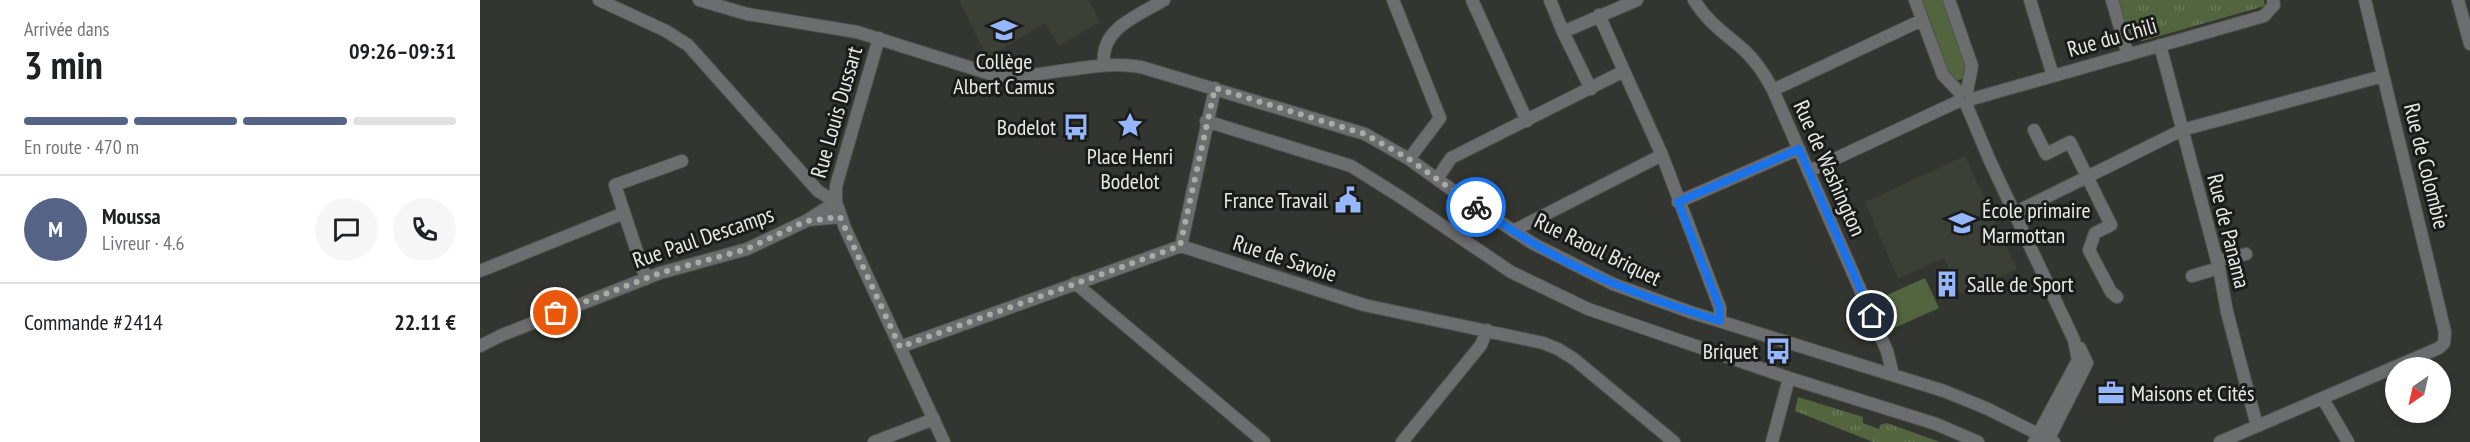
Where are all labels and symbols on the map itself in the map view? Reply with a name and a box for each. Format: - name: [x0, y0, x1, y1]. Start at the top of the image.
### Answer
- street label: Rue du Chili: [2064, 11, 2160, 63]
- school or university icon: Collège Albert Camus: [989, 15, 1019, 45]
- street label: Rue Louis Dussart: [804, 43, 868, 181]
- place label: Collège Albert Camus: [953, 47, 1055, 100]
- street label: Rue de Washington: [1788, 96, 1872, 240]
- street label: Rue de Colombie: [2398, 100, 2456, 232]
- place icon: Place Henri Bodelot: [1115, 110, 1145, 140]
- bus stop icon: Bodelot: [1061, 112, 1091, 142]
- place label: Bodelot: [997, 113, 1056, 141]
- place label: Place Henri Bodelot: [1087, 142, 1173, 195]
- street label: Rue de Panama: [2201, 171, 2257, 291]
- courier: [1446, 177, 1506, 237]
- public building icon: France Travail: [1333, 185, 1363, 215]
- place label: France Travail: [1224, 186, 1329, 214]
- place label: École primaire Marmottan: [1982, 196, 2091, 249]
- street label: Rue Paul Descamps: [629, 200, 777, 274]
- street label: Rue Raoul Briquet: [1530, 206, 1666, 292]
- school or university icon: École primaire Marmottan: [1947, 208, 1977, 238]
- street label: Rue de Savoie: [1230, 228, 1340, 288]
- building icon: Salle de Sport: [1932, 269, 1962, 299]
- place label: Salle de Sport: [1967, 270, 2074, 298]
- pin: [530, 287, 581, 338]
- pin: [1846, 290, 1897, 341]
- bus stop icon: Briquet: [1763, 336, 1793, 366]
- place label: Briquet: [1703, 337, 1758, 365]
- north arrow: [2385, 357, 2451, 423]
- office icon: Maisons et Cités: [2096, 378, 2126, 408]
- place label: Maisons et Cités: [2131, 379, 2254, 407]

